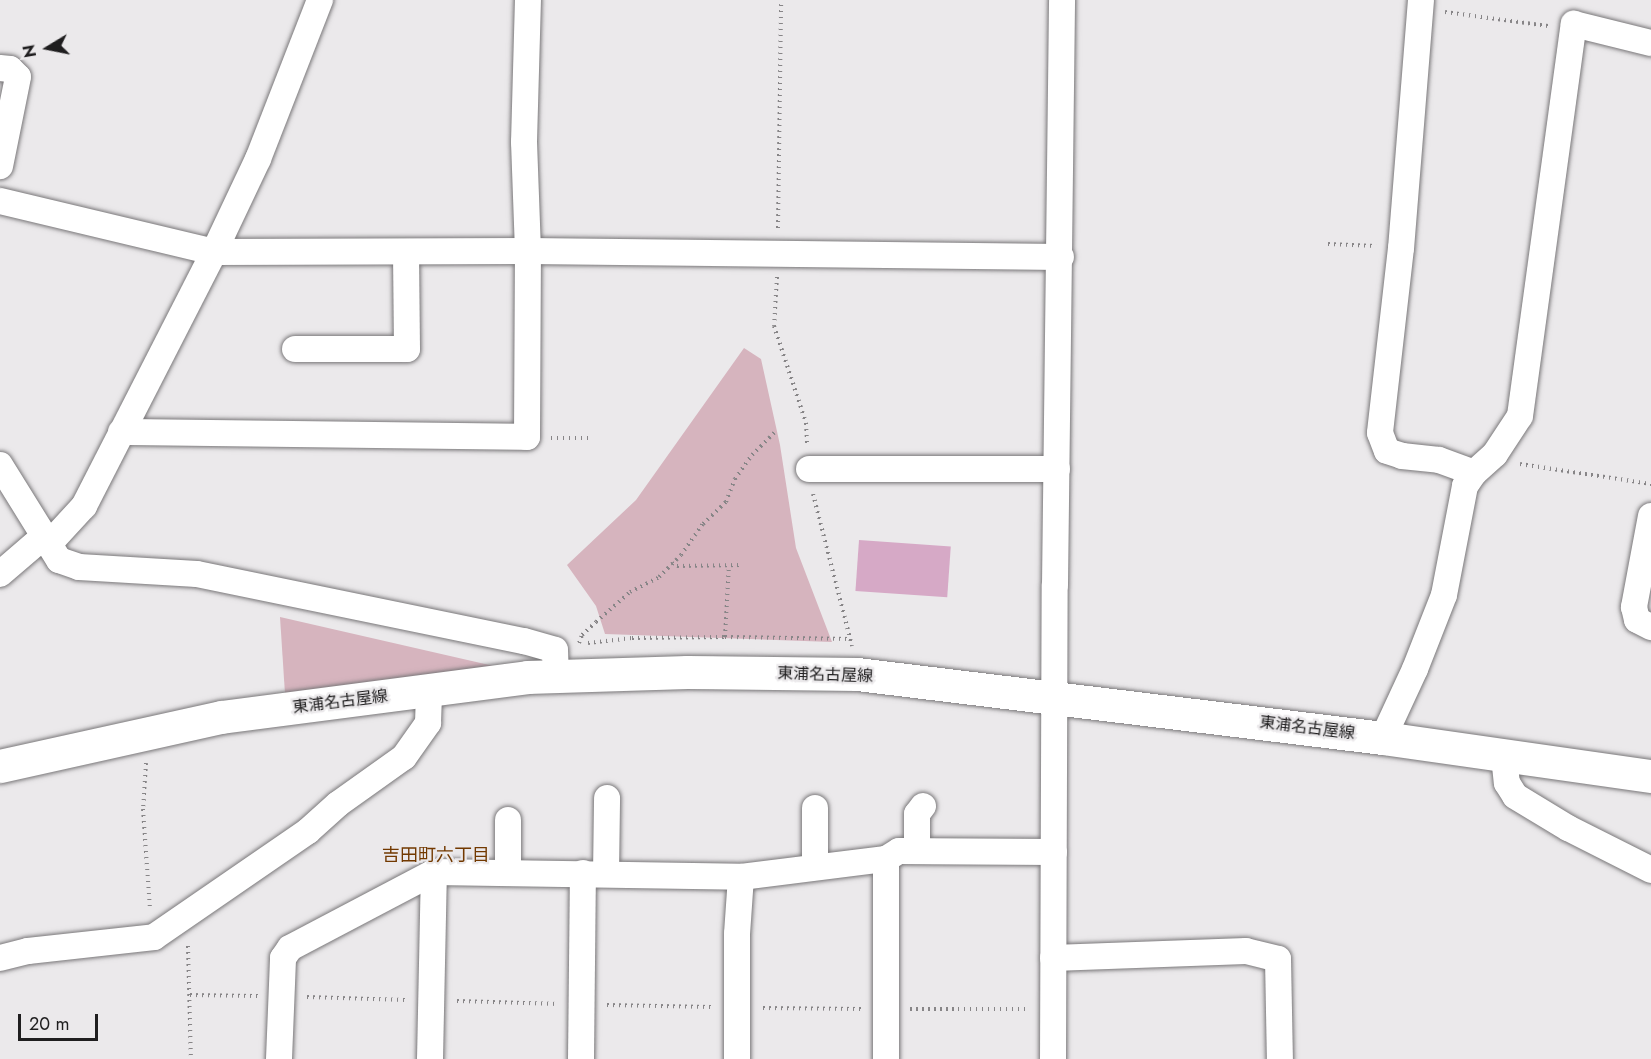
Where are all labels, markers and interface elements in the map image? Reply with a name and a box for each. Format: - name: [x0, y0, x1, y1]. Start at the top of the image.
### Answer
- north arrow: [18, 18, 78, 78]
- text: N: [17, 43, 42, 59]
- street label: 東浦名古屋線: [777, 664, 873, 686]
- street label: 東浦名古屋線: [291, 687, 389, 717]
- street label: 東浦名古屋線: [1258, 713, 1356, 743]
- district label: 吉田町六丁目: [382, 844, 490, 866]
- scale bar: [21, 1002, 100, 1040]
- text: 20 m: [29, 1011, 69, 1037]

